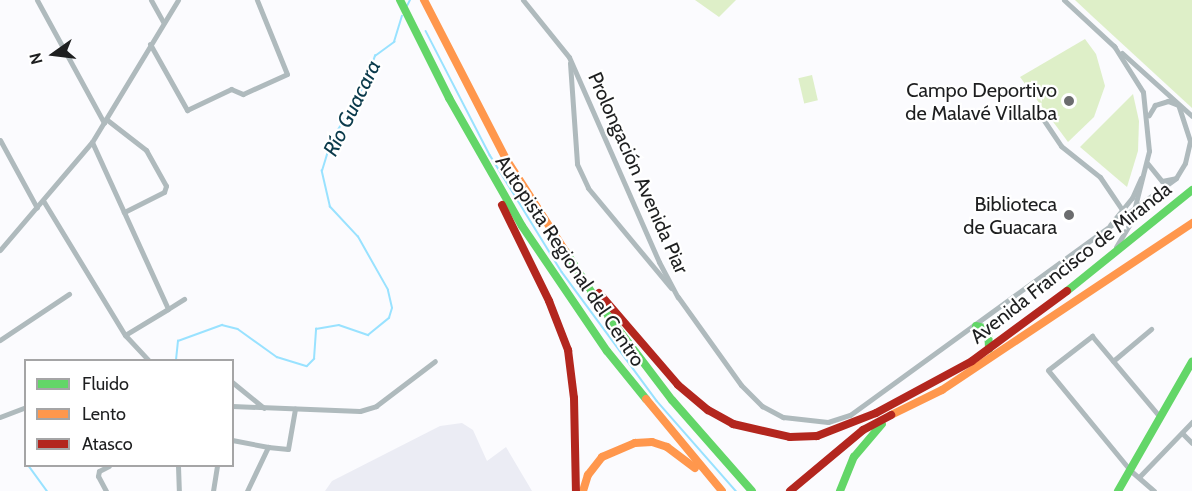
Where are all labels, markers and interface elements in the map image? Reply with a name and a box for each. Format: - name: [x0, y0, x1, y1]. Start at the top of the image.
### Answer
- north arrow: [24, 24, 84, 84]
- text: N: [25, 51, 47, 66]
- water label: Río Guacara: [318, 56, 386, 160]
- street label: Prolongación Avenida Piar: [583, 68, 693, 278]
- place label: Campo Deportivo de Malavé Villalba: [905, 78, 1057, 125]
- marker: Campo Deportivo de Malavé Villalba: [1062, 94, 1076, 108]
- street label: Autopista Regional del Centro: [490, 151, 650, 371]
- street label: Avenida Francisco de Miranda: [966, 177, 1176, 349]
- place label: Biblioteca de Guacara: [963, 192, 1057, 239]
- marker: Biblioteca de Guacara: [1062, 208, 1076, 222]
- legend: [24, 359, 234, 467]
- text: Fluido: [82, 373, 129, 395]
- text: Lento: [82, 403, 126, 425]
- text: Atasco: [82, 433, 133, 455]

